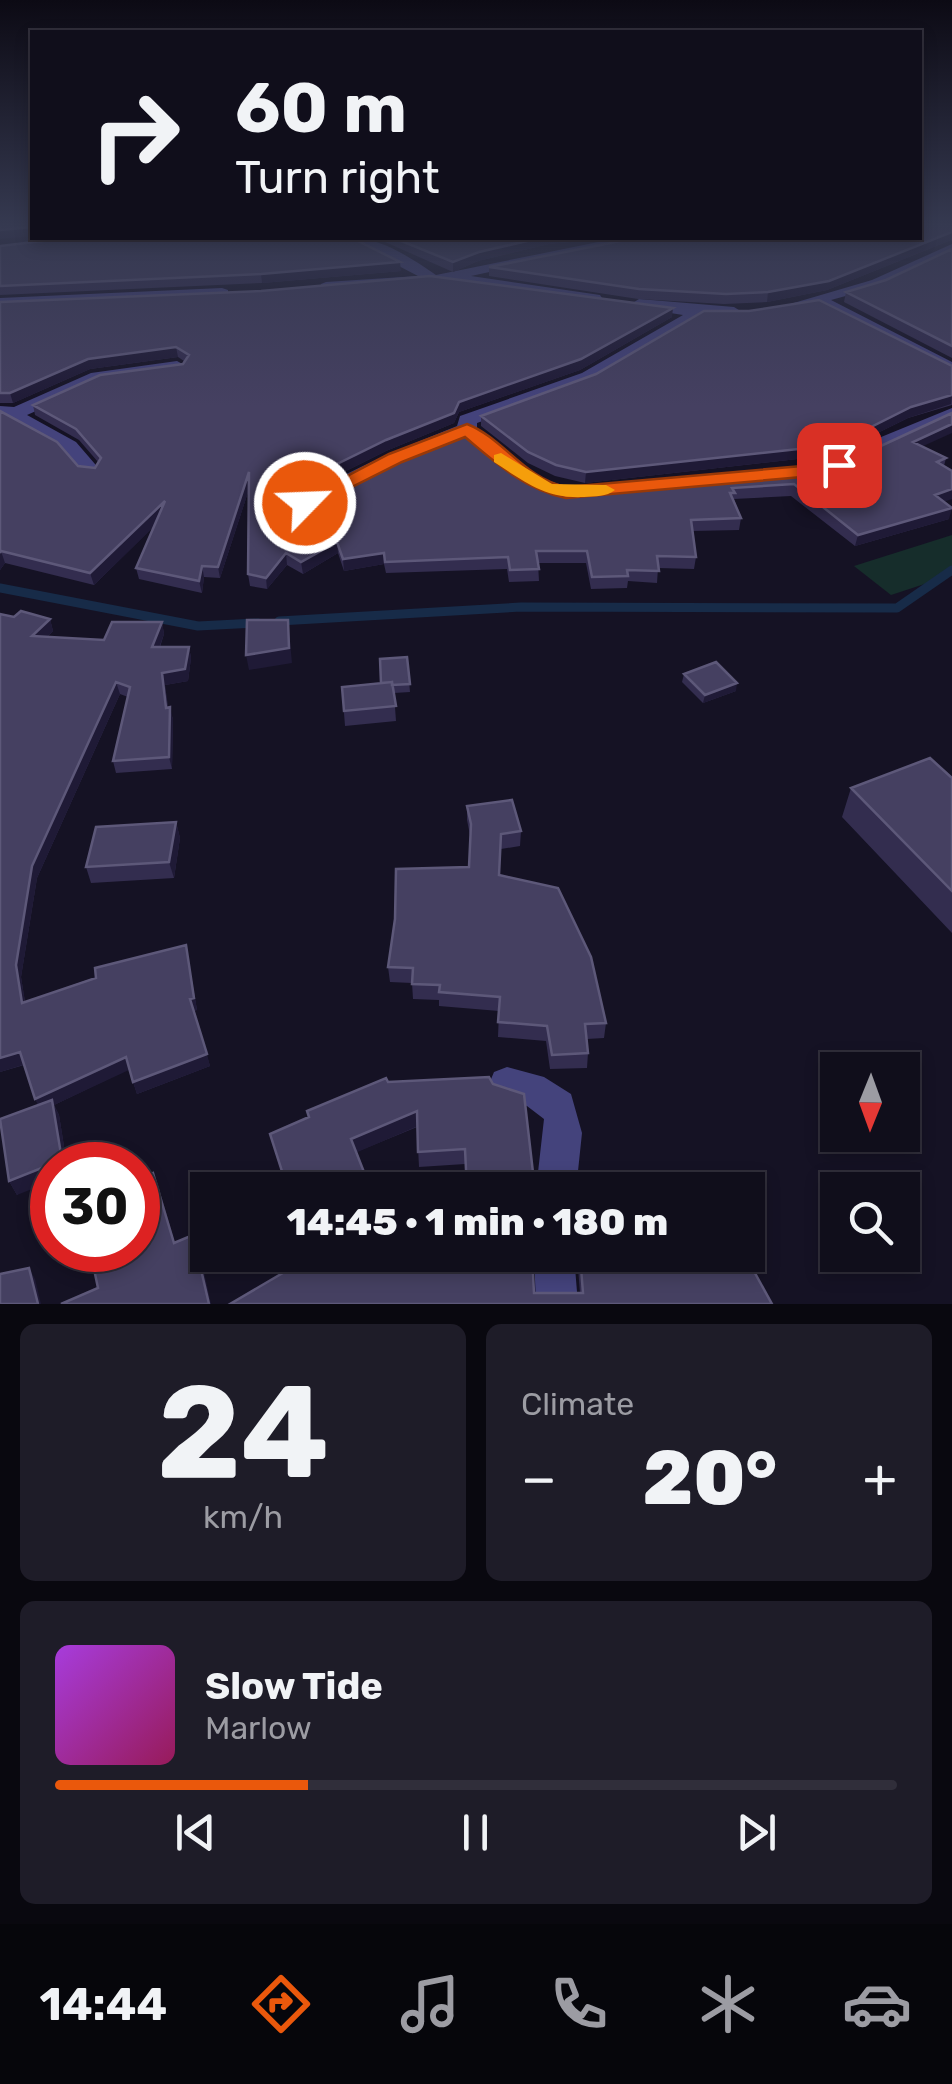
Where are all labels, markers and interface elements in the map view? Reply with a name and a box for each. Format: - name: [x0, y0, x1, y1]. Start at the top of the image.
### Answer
- text: 60 m: [235, 67, 407, 150]
- icon: right: [70, 70, 200, 200]
- text: Turn right: [235, 151, 439, 204]
- pin: [797, 423, 882, 508]
- icon: arrive: [812, 438, 867, 493]
- position arrow: [253, 451, 357, 555]
- north arrow: [820, 1052, 920, 1152]
- map controls: [820, 1052, 920, 1272]
- speed limit sign: 30: [30, 1142, 160, 1272]
- button: search: [820, 1172, 920, 1272]
- text: 14:45 · 1 min · 180 m: [287, 1199, 668, 1245]
- text: 24: [157, 1355, 329, 1510]
- text: Climate: [521, 1385, 634, 1423]
- text: 20°: [642, 1434, 777, 1523]
- text: −: [521, 1446, 557, 1511]
- text: +: [863, 1446, 897, 1511]
- text: km/h: [203, 1498, 283, 1536]
- text: Slow Tide: [205, 1663, 383, 1709]
- text: Marlow: [205, 1709, 312, 1747]
- icon: previous: [168, 1805, 223, 1860]
- icon: pause: [448, 1805, 503, 1860]
- icon: next: [729, 1805, 784, 1860]
- icon: directions: [246, 1969, 316, 2039]
- icon: music: [395, 1969, 465, 2039]
- icon: phone: [544, 1969, 614, 2039]
- icon: climate: [693, 1969, 763, 2039]
- icon: car: [842, 1969, 912, 2039]
- text: 14:44: [40, 1978, 167, 2031]

